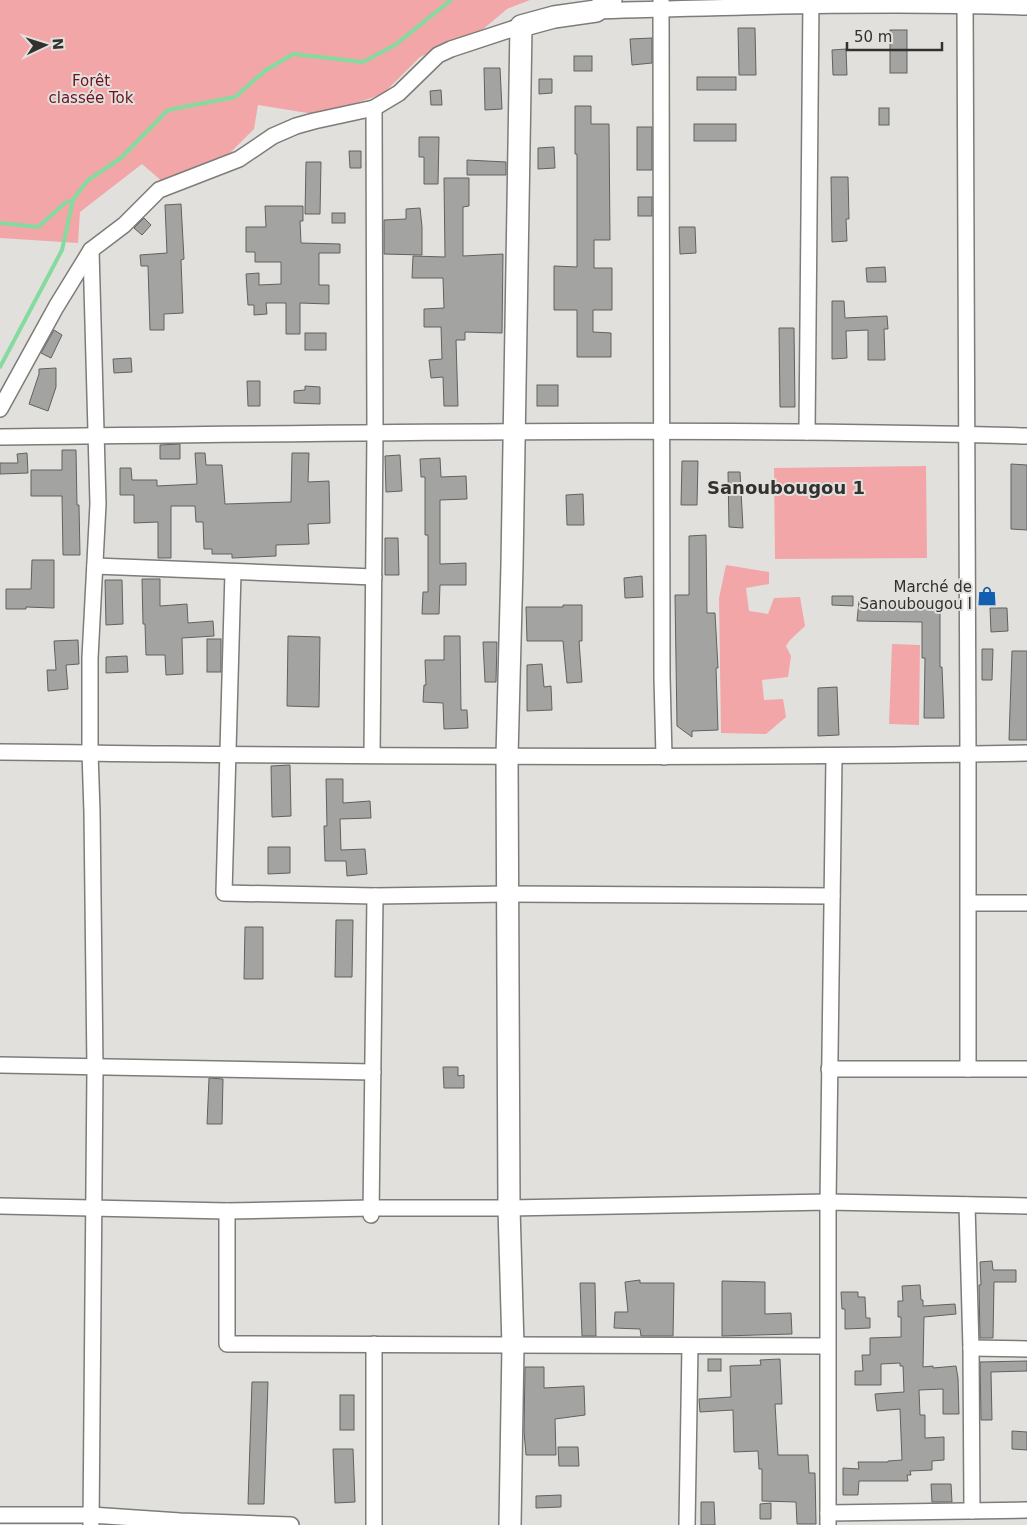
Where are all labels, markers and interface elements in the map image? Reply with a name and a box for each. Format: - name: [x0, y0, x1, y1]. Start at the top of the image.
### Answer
- north arrow: [20, 20, 70, 70]
- scale bar: [847, 20, 942, 52]
- text: 50 m: [854, 28, 892, 46]
- text: N: [50, 38, 66, 50]
- park label: Forêt classée Tok: [49, 72, 134, 107]
- district label: Sanoubougou 1: [707, 477, 865, 498]
- place label: Marché de Sanoubougou I: [859, 578, 972, 613]
- shop icon: Marché de Sanoubougou I: [976, 585, 998, 607]

